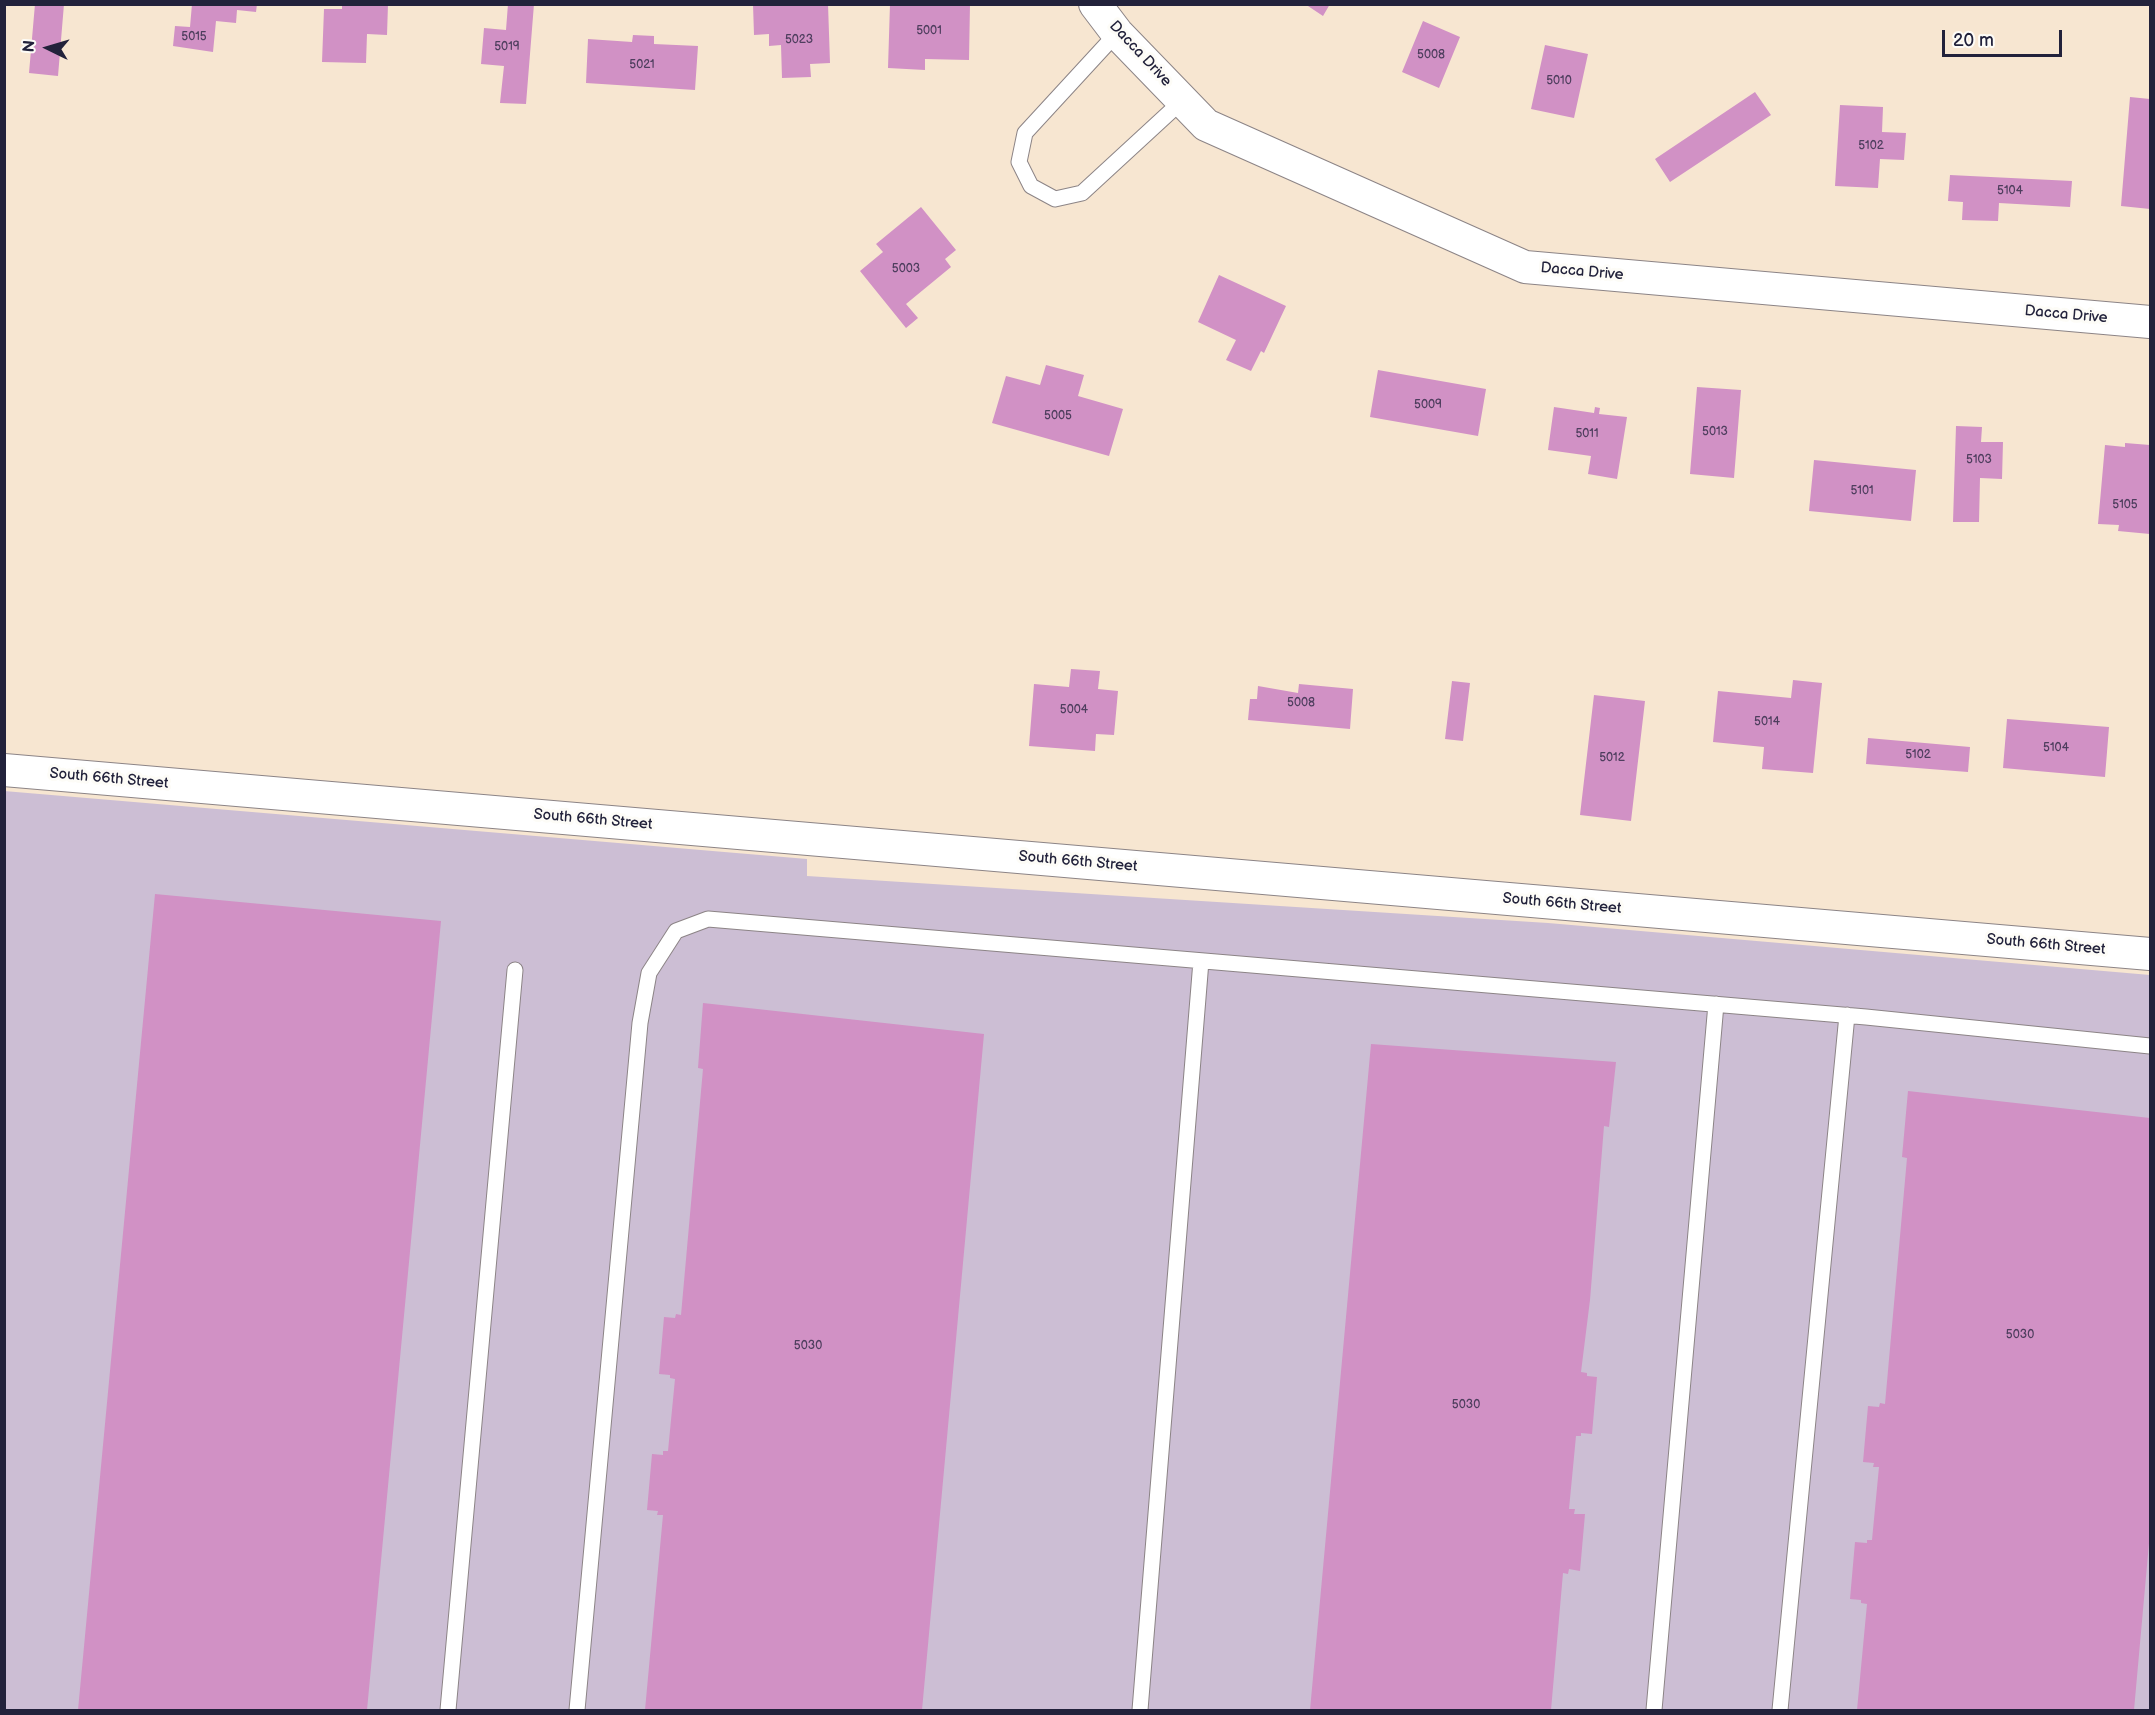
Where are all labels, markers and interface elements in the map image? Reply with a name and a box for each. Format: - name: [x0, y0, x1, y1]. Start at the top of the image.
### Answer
- north arrow: [18, 18, 78, 78]
- street label: Dacca Drive: [1105, 18, 1175, 90]
- scale bar: [1945, 18, 2065, 56]
- house number: 5001: [916, 24, 942, 38]
- house number: 5015: [181, 30, 207, 44]
- text: 20 m: [1953, 30, 1994, 51]
- house number: 5023: [785, 33, 813, 47]
- text: N: [20, 40, 40, 53]
- house number: 5019: [494, 40, 520, 54]
- house number: 5008: [1417, 48, 1445, 62]
- house number: 5021: [629, 58, 655, 72]
- house number: 5010: [1546, 74, 1572, 88]
- house number: 5102: [1858, 139, 1884, 153]
- house number: 5104: [1997, 184, 2023, 198]
- street label: Dacca Drive: [1540, 259, 1624, 285]
- house number: 5003: [892, 262, 920, 276]
- street label: Dacca Drive: [2024, 302, 2108, 328]
- house number: 5009: [1414, 398, 1442, 412]
- house number: 5005: [1044, 409, 1072, 423]
- house number: 5013: [1702, 425, 1728, 439]
- house number: 5011: [1575, 427, 1599, 441]
- house number: 5103: [1966, 453, 1992, 467]
- house number: 5101: [1850, 484, 1874, 498]
- house number: 5105: [2112, 498, 2138, 512]
- house number: 5008: [1287, 696, 1315, 710]
- house number: 5004: [1060, 703, 1088, 717]
- house number: 5014: [1754, 715, 1780, 729]
- house number: 5104: [2043, 741, 2069, 755]
- house number: 5102: [1905, 748, 1931, 762]
- house number: 5012: [1599, 751, 1625, 765]
- street label: South 66th Street: [49, 765, 169, 793]
- street label: South 66th Street: [533, 806, 653, 834]
- street label: South 66th Street: [1018, 848, 1138, 876]
- street label: South 66th Street: [1502, 890, 1622, 918]
- street label: South 66th Street: [1986, 931, 2106, 959]
- house number: 5030: [2006, 1328, 2034, 1342]
- house number: 5030: [794, 1339, 822, 1353]
- house number: 5030: [1452, 1398, 1480, 1412]

